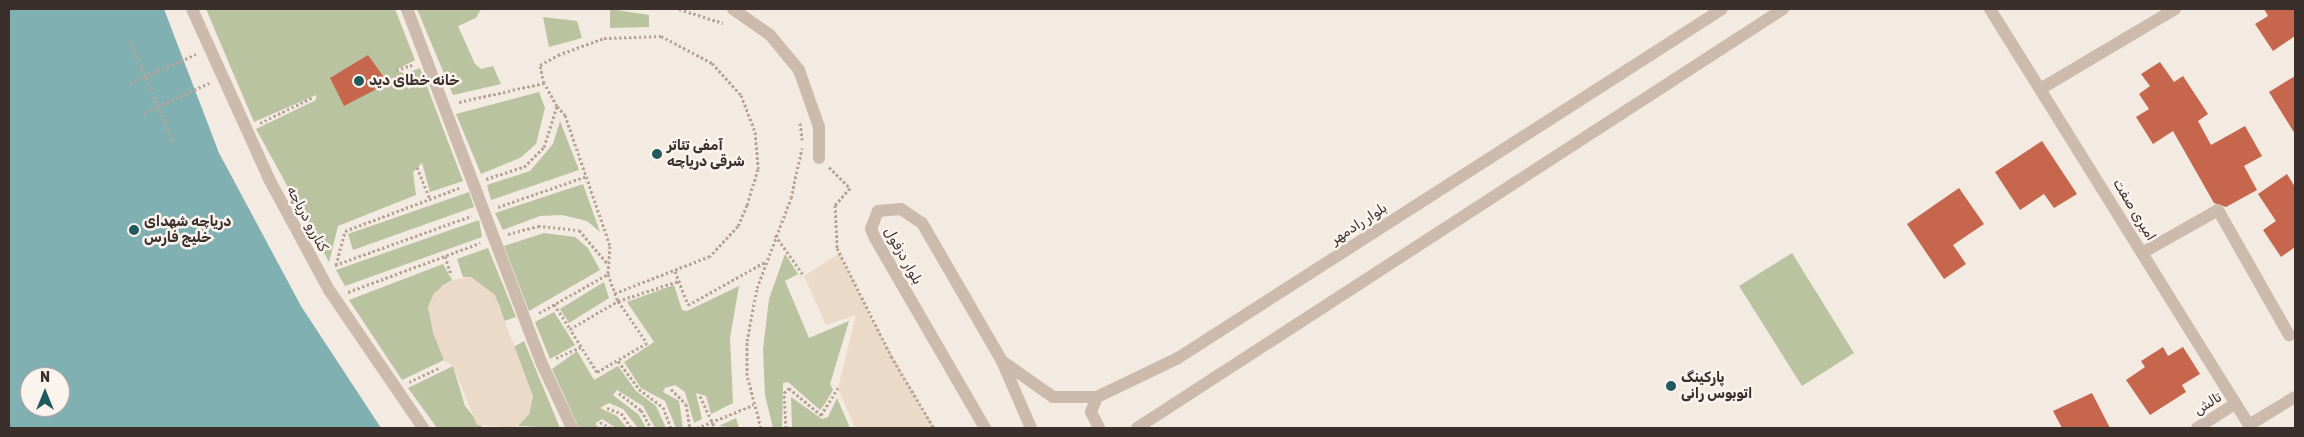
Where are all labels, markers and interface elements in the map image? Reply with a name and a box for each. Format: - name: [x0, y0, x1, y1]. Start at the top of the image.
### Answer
- place label: خانه خطای دید: [369, 73, 459, 89]
- marker: خانه خطای دید: [353, 75, 365, 87]
- place label: آمفی تئاتر شرقی دریاچه: [667, 138, 745, 170]
- marker: آمفی تئاتر شرقی دریاچه: [651, 148, 663, 160]
- street label: امیری صفت: [2109, 176, 2159, 244]
- street label: کناررو دریاچه: [283, 183, 331, 255]
- street label: بلوار رادمهر: [1328, 200, 1390, 248]
- place label: دریاچه شهدای خلیج فارس: [144, 214, 231, 246]
- marker: دریاچه شهدای خلیج فارس: [128, 224, 140, 236]
- street label: بلوار دزفول: [880, 224, 926, 288]
- north arrow: [20, 367, 70, 417]
- text: N: [40, 369, 50, 386]
- place label: پارکینگ اتوبوس رانی: [1681, 370, 1752, 402]
- marker: پارکینگ اتوبوس رانی: [1665, 380, 1677, 392]
- street label: تالش: [2191, 389, 2225, 419]

